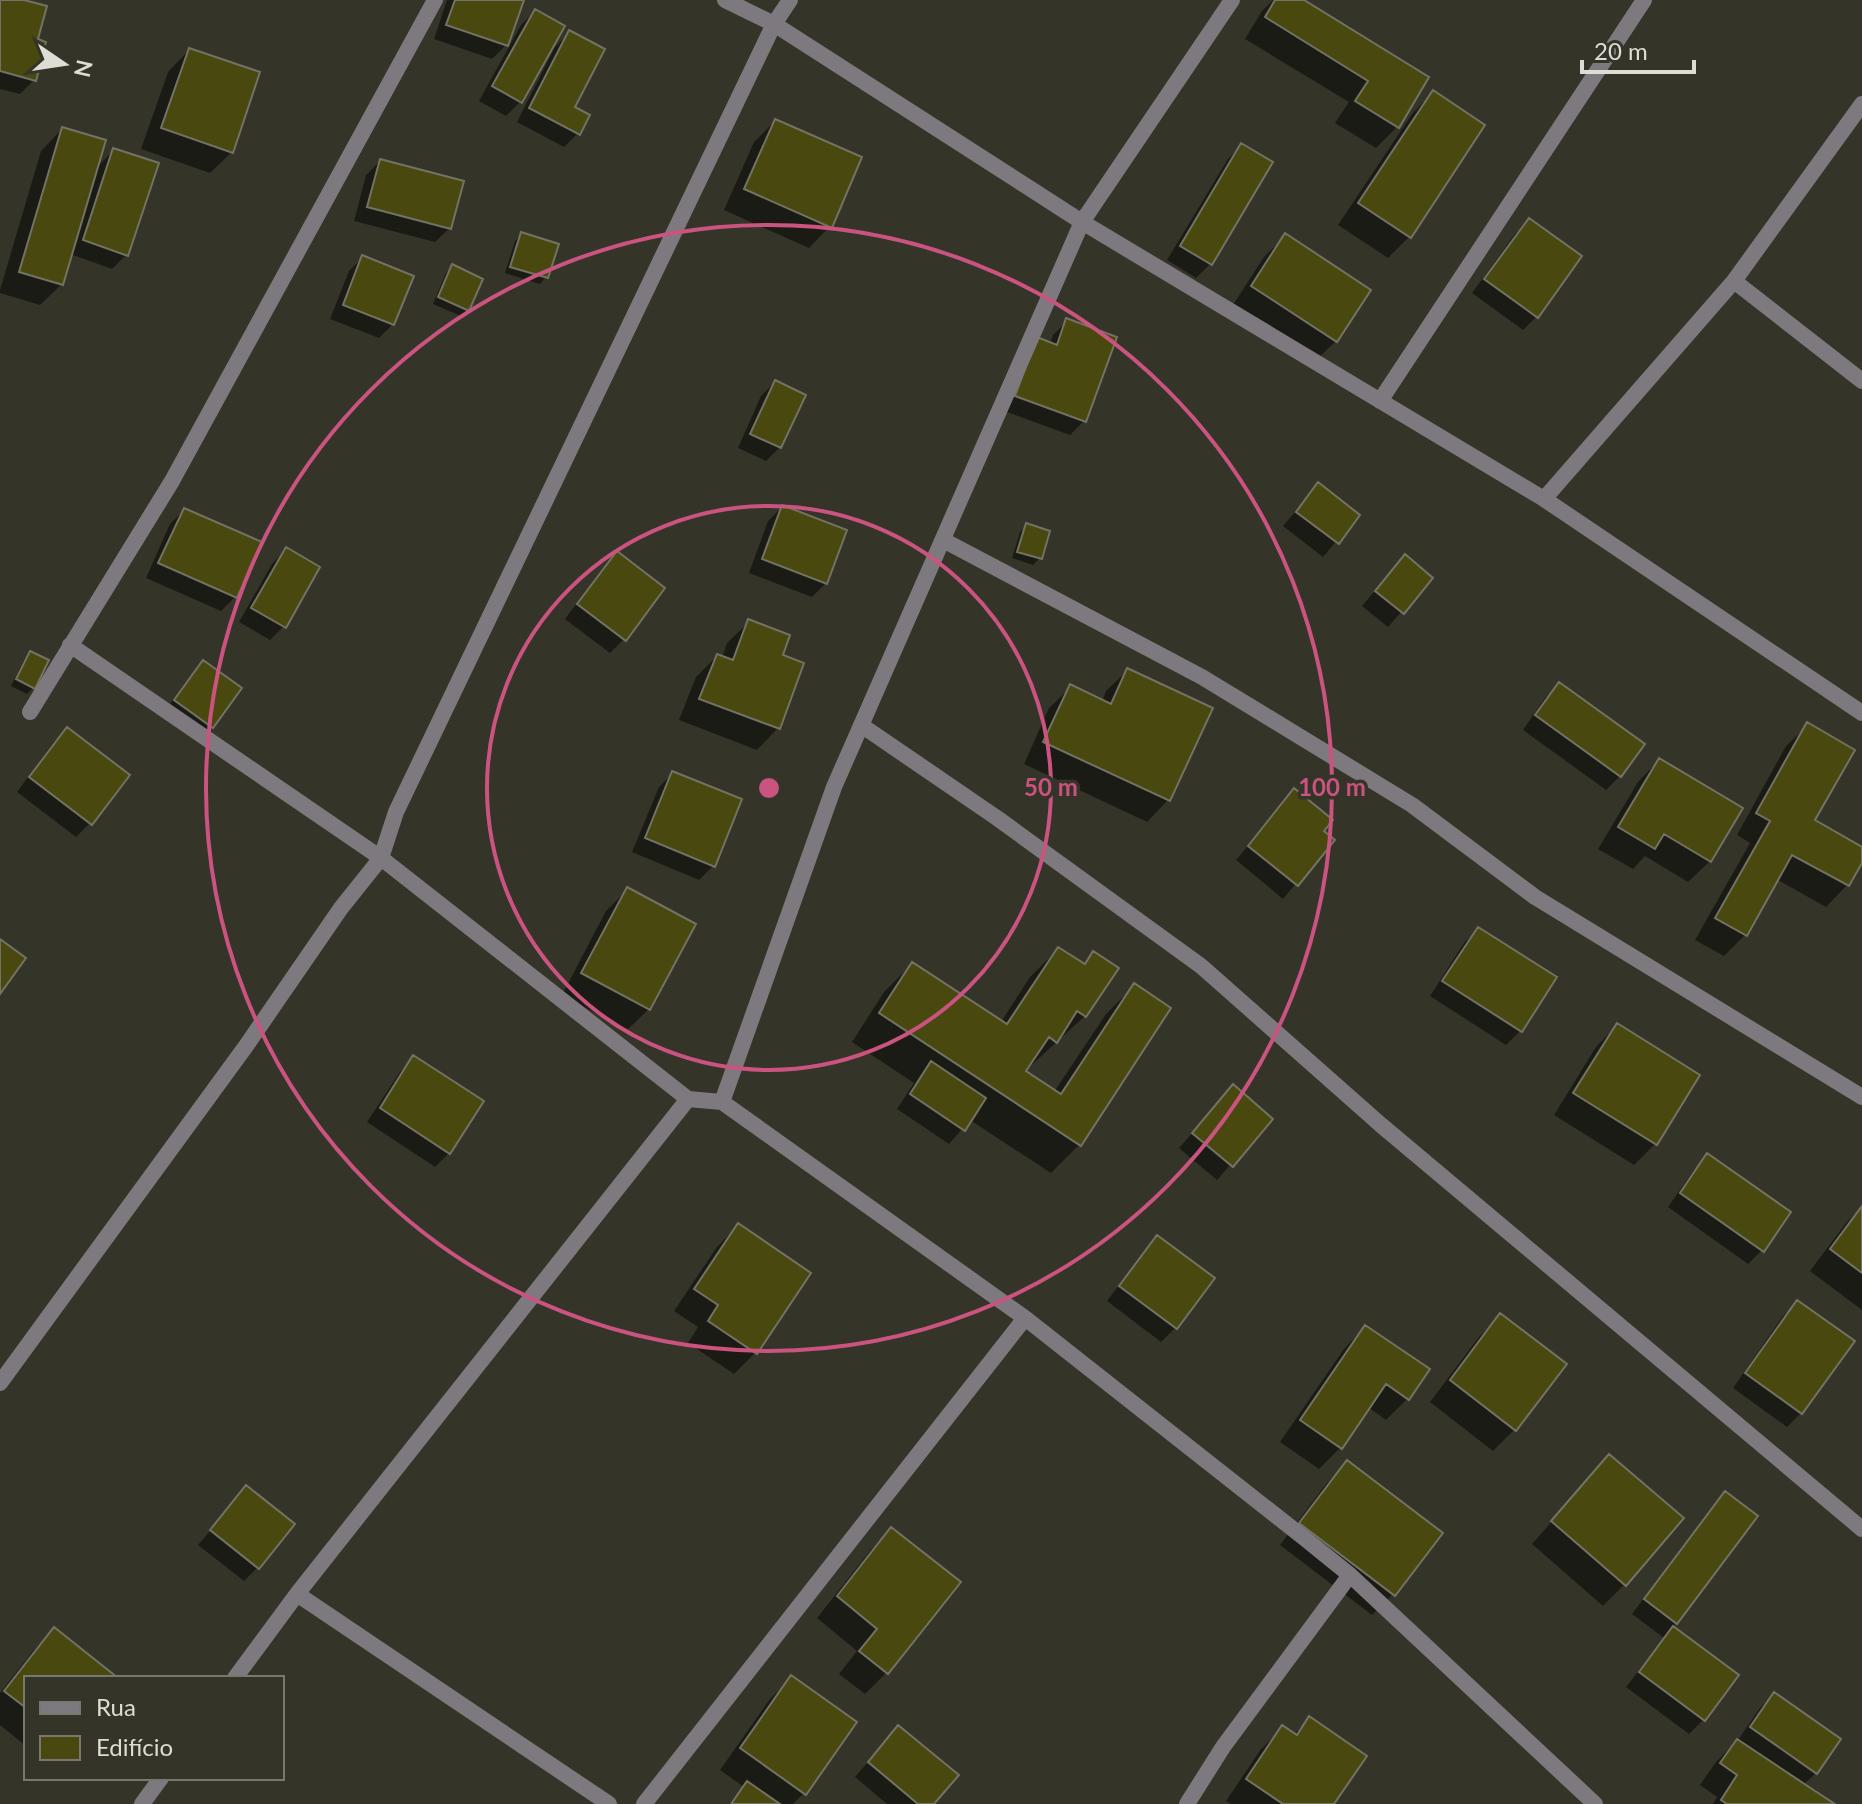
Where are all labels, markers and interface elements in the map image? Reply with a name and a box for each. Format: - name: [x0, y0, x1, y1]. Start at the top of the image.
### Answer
- north arrow: [24, 24, 104, 104]
- scale bar: [1582, 24, 1694, 74]
- text: 20 m: [1594, 36, 1648, 65]
- text: N: [69, 57, 99, 80]
- text: 50 m: [1024, 772, 1078, 801]
- text: 100 m: [1298, 772, 1366, 801]
- centre of rings: [755, 774, 783, 802]
- legend: [24, 1676, 284, 1780]
- text: Rua: [96, 1692, 136, 1721]
- text: Edifício: [96, 1732, 173, 1761]

